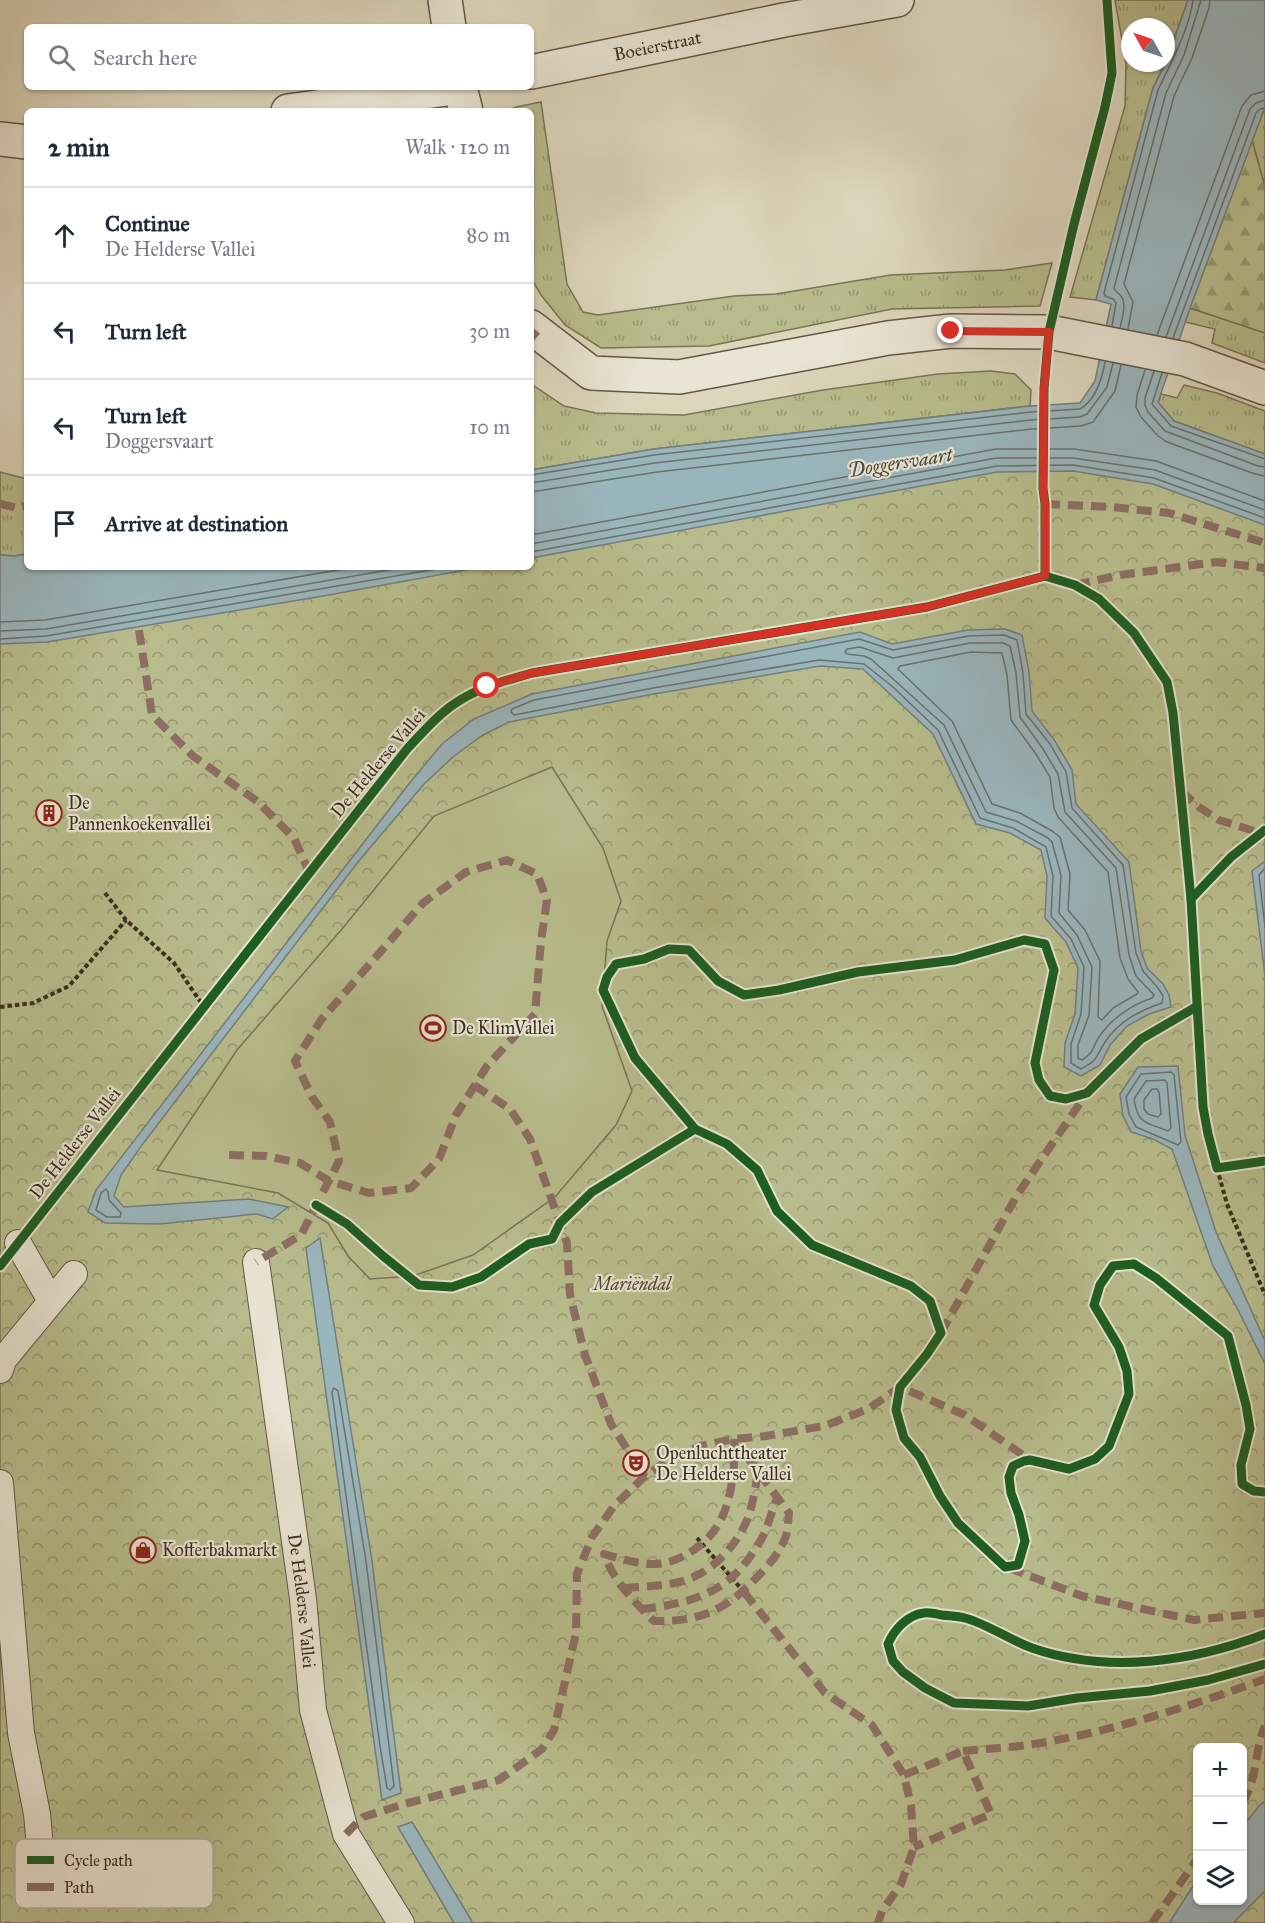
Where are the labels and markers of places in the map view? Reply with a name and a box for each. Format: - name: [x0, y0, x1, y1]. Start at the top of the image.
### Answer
- place label: De Pannenkoekenvallei: [68, 792, 211, 835]
- building icon: De Pannenkoekenvallei: [34, 798, 64, 828]
- sports icon: De KlimVallei: [418, 1013, 448, 1043]
- place label: De KlimVallei: [452, 1017, 555, 1039]
- place label: Openluchttheater De Helderse Vallei: [656, 1442, 791, 1485]
- theatre icon: Openluchttheater De Helderse Vallei: [621, 1448, 651, 1478]
- shop icon: Kofferbakmarkt: [128, 1535, 158, 1565]
- place label: Kofferbakmarkt: [162, 1539, 278, 1561]

